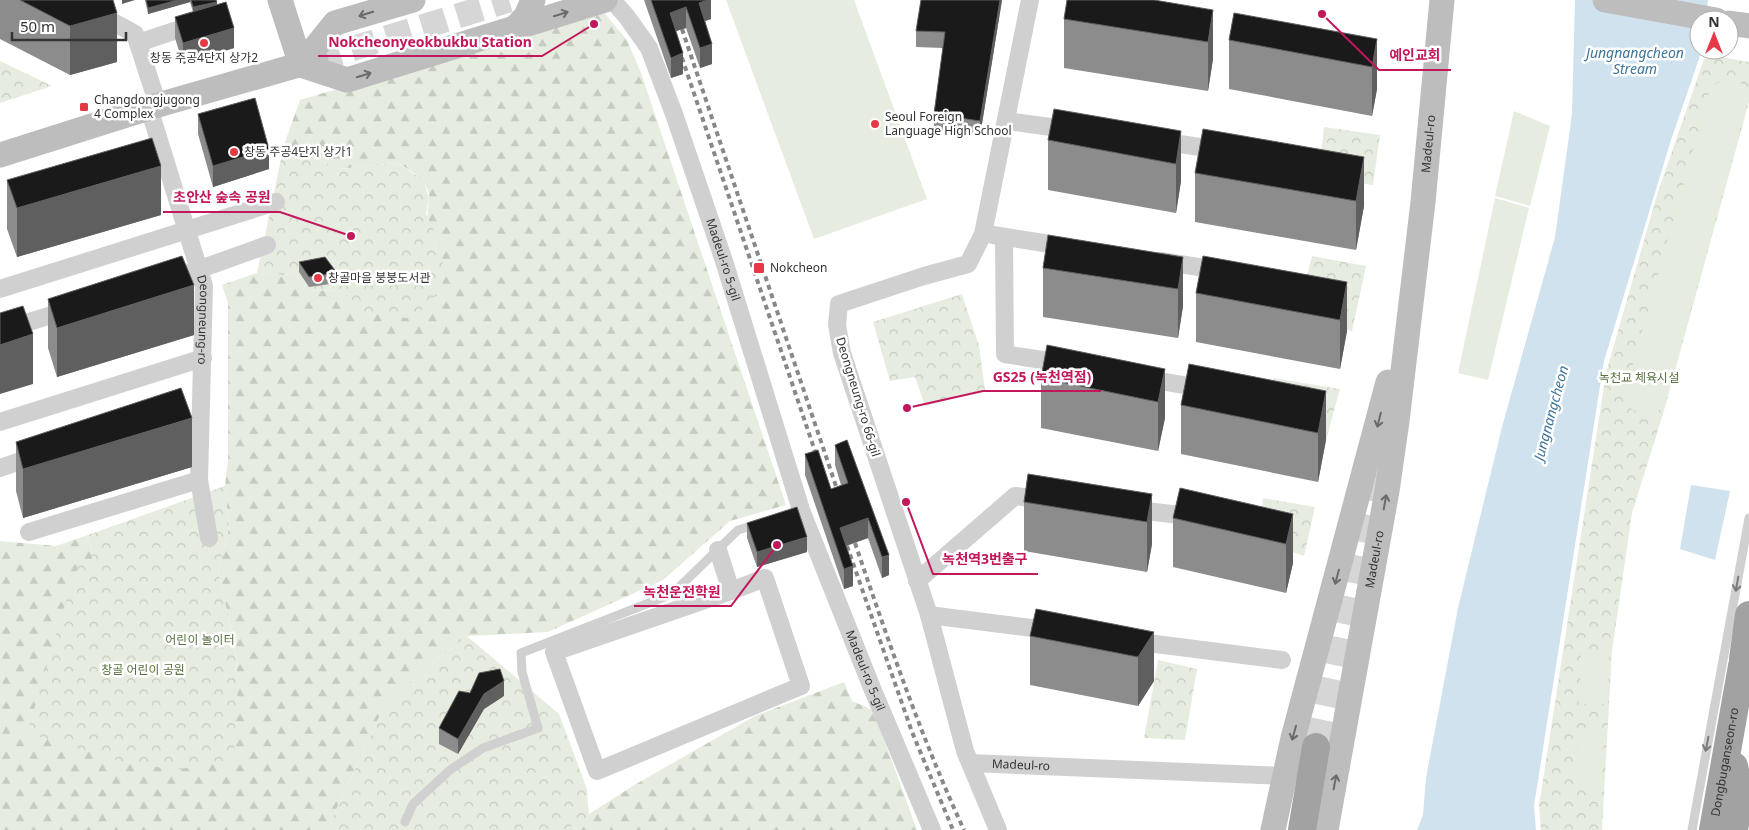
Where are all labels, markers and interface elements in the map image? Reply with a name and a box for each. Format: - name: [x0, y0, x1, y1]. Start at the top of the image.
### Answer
- one-way arrow: [552, 8, 568, 18]
- scale bar: [12, 10, 126, 42]
- one-way arrow: [358, 10, 374, 20]
- north arrow: [1689, 10, 1739, 60]
- text: N: [1708, 12, 1720, 31]
- text: 50 m: [20, 16, 55, 36]
- callout: Nokcheonyeokbukbu Station: [318, 27, 542, 56]
- text: Nokcheonyeokbukbu Station: [328, 32, 532, 51]
- marker: 창동 주공4단지 상가2: [198, 37, 210, 49]
- callout: 예인교회: [1379, 41, 1451, 70]
- water label: Jungnangcheon Stream: [1583, 43, 1684, 78]
- text: 예인교회: [1389, 45, 1441, 64]
- place label: 창동 주공4단지 상가2: [150, 49, 258, 66]
- one-way arrow: [356, 69, 372, 79]
- place label: Changdongjugong 4 Complex: [94, 91, 200, 122]
- marker: Changdongjugong 4 Complex: [78, 101, 90, 113]
- place label: Seoul Foreign Language High School: [885, 108, 1012, 139]
- street label: Madeul-ro: [1417, 114, 1439, 174]
- marker: Seoul Foreign Language High School: [869, 118, 881, 130]
- place label: 창동 주공4단지 상가1: [244, 143, 352, 160]
- marker: 창동 주공4단지 상가1: [228, 146, 240, 158]
- callout: 초안산 숲속 공원: [163, 183, 280, 212]
- text: 초안산 숲속 공원: [173, 187, 271, 206]
- street label: Madeul-ro 5-gil: [702, 216, 745, 303]
- place label: Nokcheon: [770, 259, 827, 276]
- marker: Nokcheon: [752, 261, 766, 275]
- place label: 창골마을 붕붕도서관: [328, 269, 430, 286]
- marker: 창골마을 붕붕도서관: [312, 272, 324, 284]
- street label: Deongneung-ro: [193, 273, 213, 365]
- street label: Deongneung-ro 66-gil: [832, 335, 885, 459]
- callout: GS25 (녹천역점): [983, 362, 1101, 391]
- water label: Jungnangcheon: [1528, 363, 1572, 465]
- text: GS25 (녹천역점): [993, 367, 1092, 386]
- park label: 녹천교 체육시설: [1599, 369, 1679, 386]
- one-way arrow: [1374, 411, 1383, 427]
- one-way arrow: [1381, 494, 1391, 510]
- street label: Madeul-ro: [1361, 529, 1388, 589]
- callout: 녹천역3번출구: [933, 545, 1038, 574]
- text: 녹천역3번출구: [942, 549, 1028, 568]
- one-way arrow: [1332, 568, 1342, 584]
- one-way arrow: [1732, 576, 1741, 592]
- callout: 녹천운전학원: [634, 577, 731, 606]
- text: 녹천운전학원: [643, 582, 721, 601]
- street label: Madeul-ro 5-gil: [842, 627, 890, 713]
- park label: 어린이 놀이터: [165, 631, 235, 648]
- park label: 창골 어린이 공원: [101, 661, 185, 678]
- street label: Dongbuganseon-ro: [1707, 706, 1742, 818]
- one-way arrow: [1289, 725, 1299, 741]
- one-way arrow: [1702, 735, 1711, 751]
- street label: Madeul-ro: [992, 755, 1050, 774]
- one-way arrow: [1331, 775, 1340, 791]

